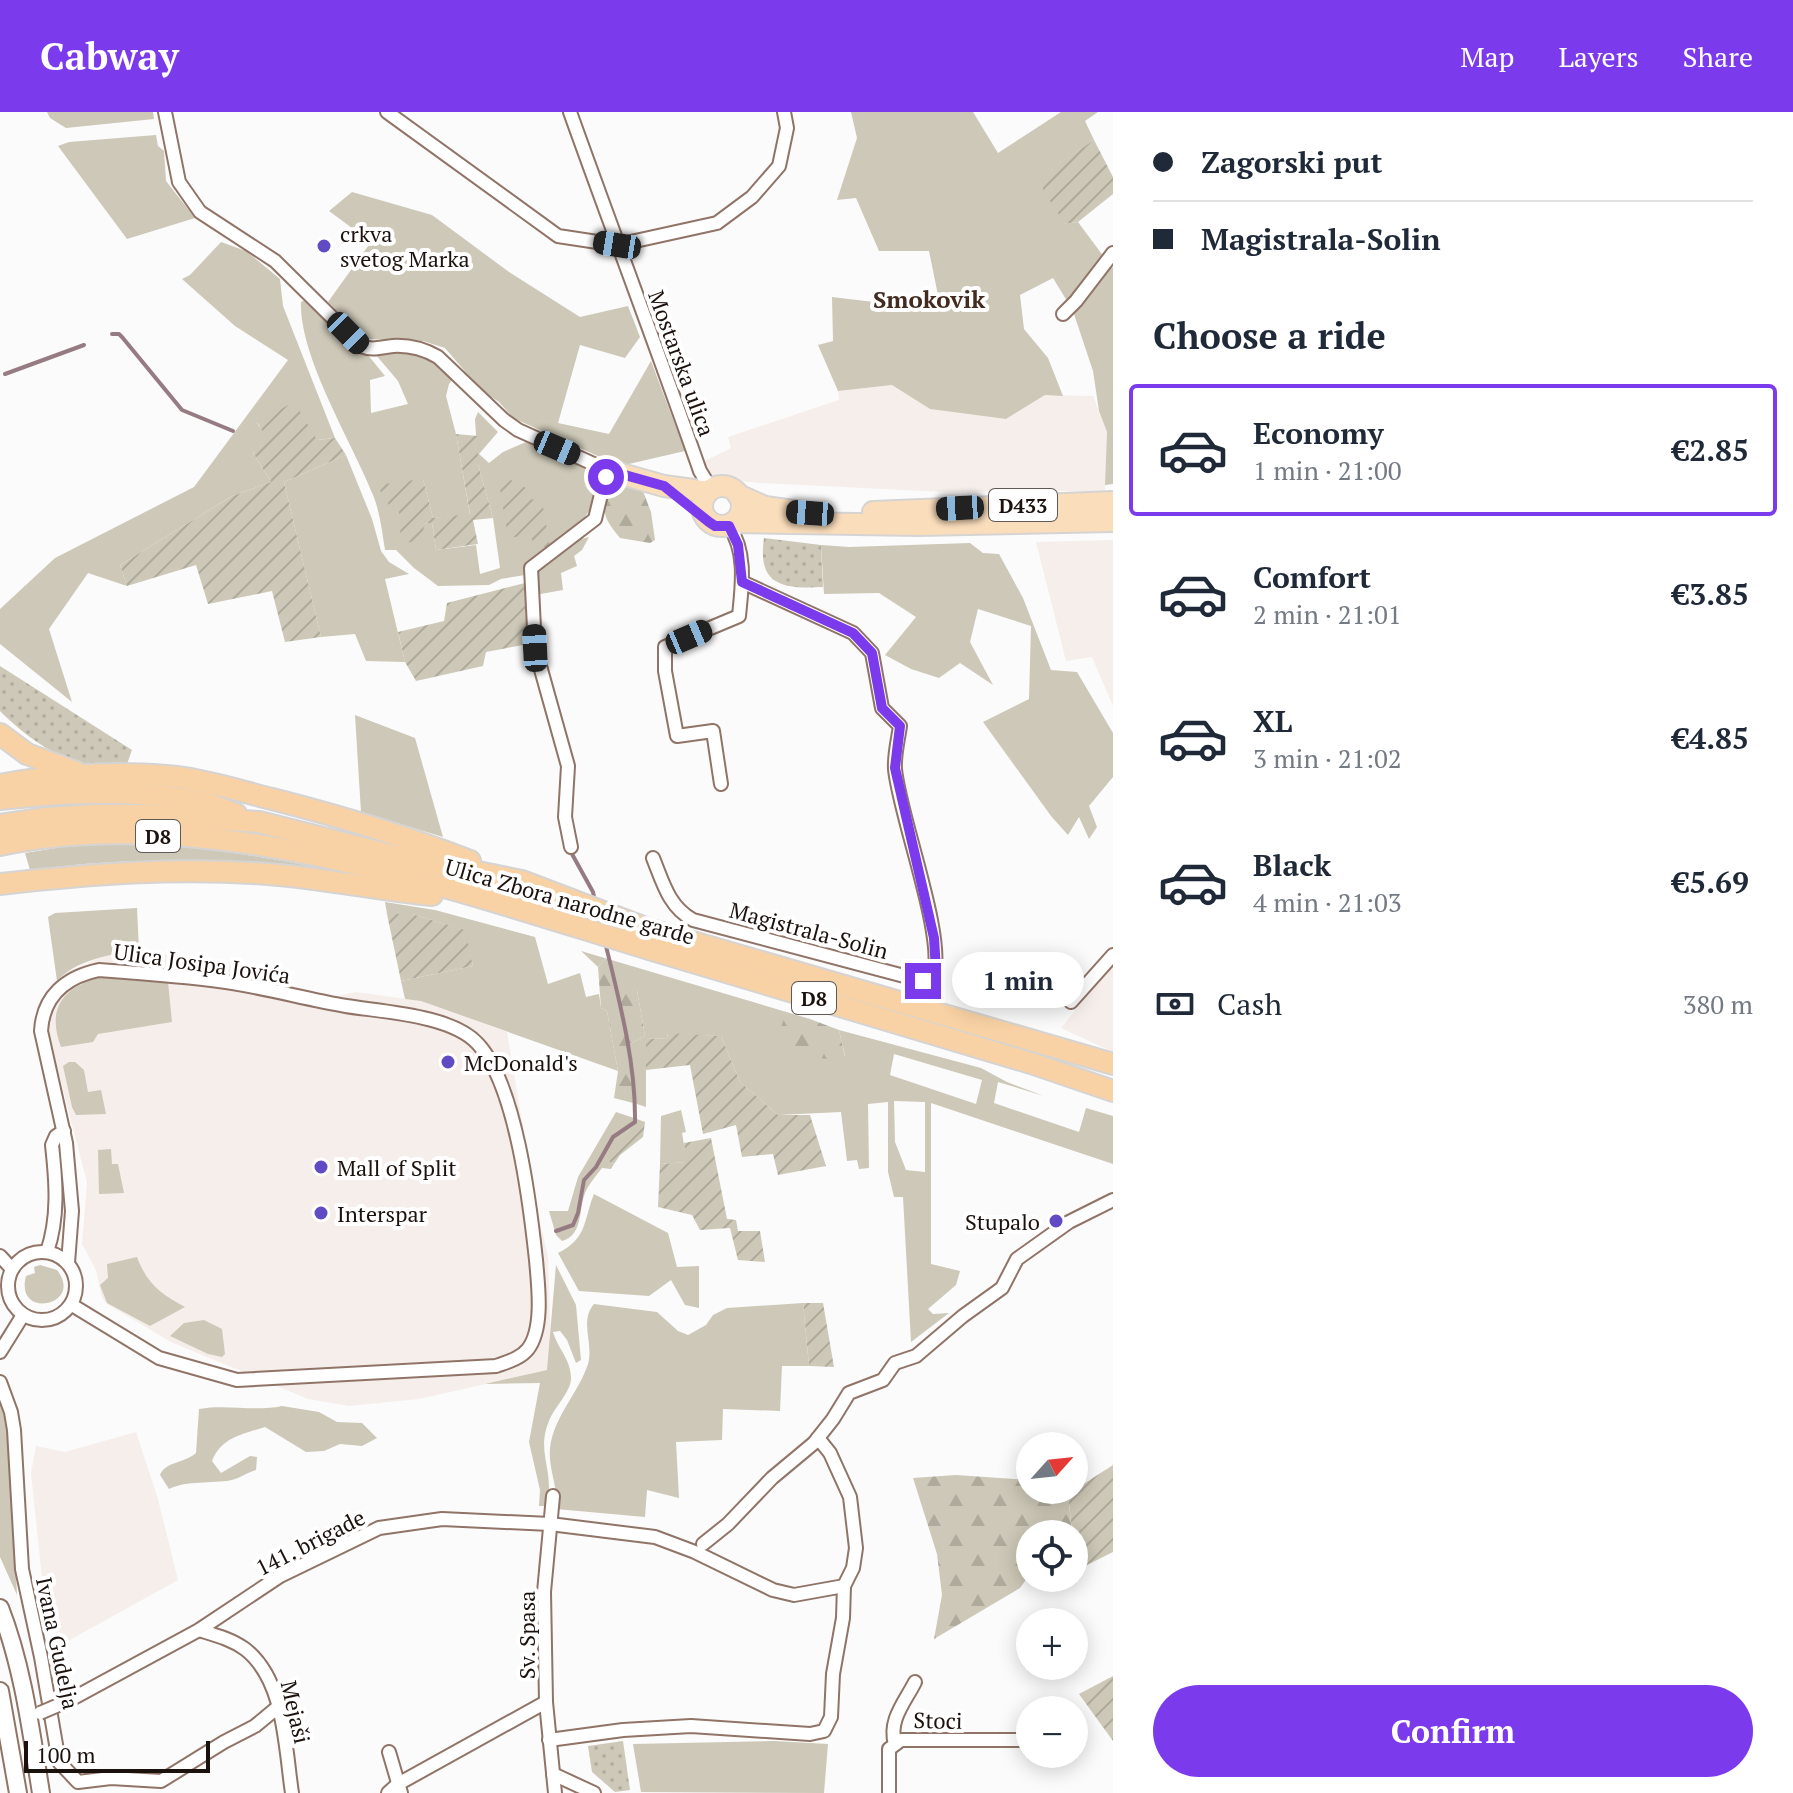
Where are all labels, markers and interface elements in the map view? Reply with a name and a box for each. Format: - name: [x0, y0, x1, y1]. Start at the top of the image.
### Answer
- text: Cabway: [40, 31, 179, 81]
- text: Map: [1460, 38, 1514, 75]
- text: Layers: [1558, 38, 1639, 75]
- text: Share: [1683, 38, 1753, 75]
- text: Zagorski put: [1201, 142, 1382, 182]
- place label: crkva svetog Marka: [340, 219, 470, 273]
- text: Magistrala-Solin: [1201, 219, 1441, 259]
- car: [591, 229, 643, 261]
- marker: crkva svetog Marka: [315, 237, 333, 255]
- district label: Smokovik: [873, 283, 985, 315]
- street label: Mostarska ulica: [642, 286, 722, 440]
- car: [323, 308, 373, 358]
- text: Choose a ride: [1153, 312, 1386, 359]
- text: Economy: [1253, 413, 1384, 453]
- icon: car: [1157, 414, 1229, 486]
- car: [530, 428, 584, 468]
- text: €2.85: [1672, 430, 1749, 470]
- text: 1 min · 21:00: [1253, 453, 1402, 487]
- route start: [588, 459, 624, 495]
- road number: D433: [989, 489, 1057, 521]
- car: [935, 495, 985, 521]
- car: [785, 499, 835, 527]
- text: Comfort: [1253, 557, 1371, 597]
- icon: car: [1157, 558, 1229, 630]
- text: €3.85: [1672, 574, 1749, 614]
- text: 2 min · 21:01: [1253, 597, 1402, 631]
- car: [662, 617, 716, 657]
- car: [522, 623, 548, 673]
- text: XL: [1253, 701, 1292, 741]
- icon: car: [1157, 702, 1229, 774]
- text: €4.85: [1672, 718, 1749, 758]
- text: 3 min · 21:02: [1253, 741, 1402, 775]
- road number: D8: [136, 820, 180, 852]
- text: Black: [1253, 845, 1331, 885]
- icon: car: [1157, 846, 1229, 918]
- street label: Ulica Zbora narodne garde: [442, 851, 698, 951]
- text: €5.69: [1672, 862, 1749, 902]
- text: 4 min · 21:03: [1253, 885, 1402, 919]
- street label: Magistrala-Solin: [727, 895, 891, 965]
- street label: Ulica Josipa Jovića: [112, 936, 292, 990]
- callout: 1 min: [951, 953, 1083, 1009]
- route end: [905, 963, 941, 999]
- text: 1 min: [982, 963, 1054, 997]
- road number: D8: [792, 982, 836, 1014]
- icon: cash: [1153, 982, 1197, 1026]
- text: Cash: [1217, 984, 1282, 1024]
- text: 380 m: [1683, 987, 1753, 1021]
- place label: McDonald's: [464, 1048, 578, 1077]
- marker: McDonald's: [439, 1053, 457, 1071]
- place label: Mall of Split: [337, 1153, 456, 1182]
- marker: Mall of Split: [312, 1158, 330, 1176]
- place label: Interspar: [337, 1199, 428, 1228]
- marker: Interspar: [312, 1204, 330, 1222]
- place label: Stupalo: [965, 1207, 1040, 1236]
- marker: Stupalo: [1047, 1212, 1065, 1230]
- north arrow: [1016, 1432, 1088, 1504]
- map controls: [1016, 1432, 1088, 1768]
- street label: 141. brigade: [250, 1502, 370, 1582]
- button: locate: [1016, 1520, 1088, 1592]
- street label: Ivana Gudelja: [30, 1574, 86, 1712]
- street label: Sv. Spasa: [512, 1591, 541, 1679]
- button: +: [1016, 1608, 1088, 1680]
- street label: Mejaši: [275, 1678, 317, 1746]
- button: Confirm: [1153, 1685, 1753, 1777]
- button: −: [1016, 1696, 1088, 1768]
- street label: Stoci: [913, 1705, 963, 1735]
- scale bar: [24, 1737, 210, 1773]
- text: 100 m: [36, 1740, 96, 1769]

